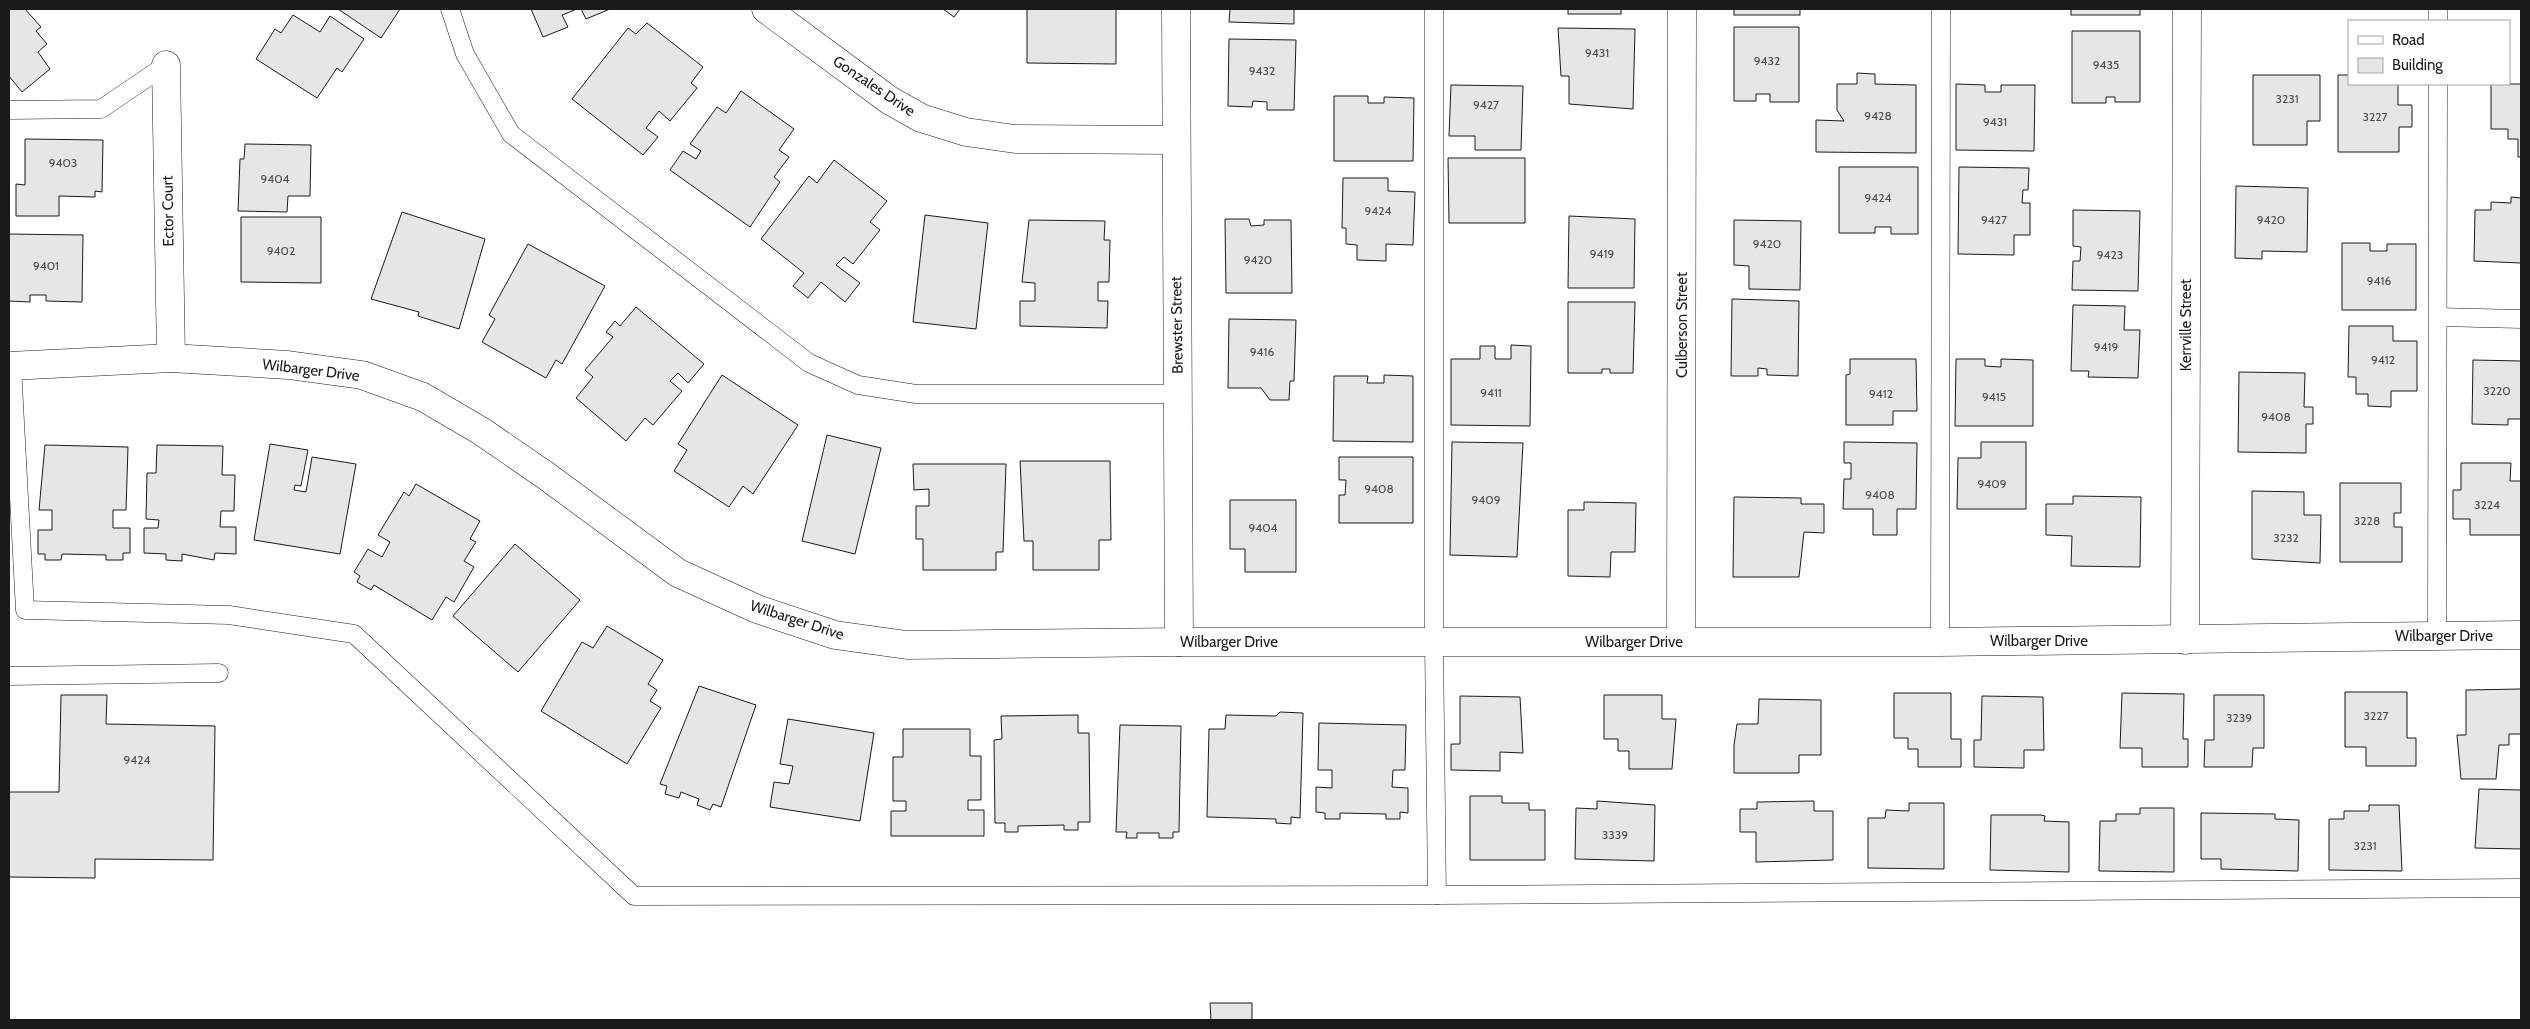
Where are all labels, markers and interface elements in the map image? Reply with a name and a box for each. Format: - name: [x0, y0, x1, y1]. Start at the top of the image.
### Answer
- legend: [2348, 20, 2510, 85]
- text: Road: [2392, 31, 2425, 49]
- house number: 9431: [1585, 45, 1609, 60]
- street label: Gonzales Drive: [829, 52, 919, 120]
- house number: 9432: [1754, 53, 1780, 68]
- text: Building: [2392, 56, 2443, 74]
- house number: 9435: [2093, 57, 2119, 72]
- house number: 9432: [1249, 63, 1275, 78]
- house number: 3231: [2275, 91, 2299, 106]
- house number: 9427: [1473, 97, 1499, 112]
- house number: 9428: [1864, 108, 1892, 123]
- house number: 3227: [2362, 109, 2388, 124]
- house number: 9431: [1983, 114, 2007, 129]
- house number: 9403: [49, 155, 77, 170]
- house number: 9404: [260, 171, 290, 186]
- street label: Ector Court: [158, 175, 178, 247]
- house number: 9424: [1865, 190, 1892, 205]
- house number: 9424: [1365, 203, 1392, 218]
- house number: 9427: [1981, 212, 2007, 227]
- house number: 9420: [2257, 212, 2285, 227]
- house number: 9420: [1753, 236, 1781, 251]
- house number: 9402: [267, 243, 295, 258]
- house number: 9419: [1590, 246, 1614, 261]
- house number: 9423: [2097, 247, 2123, 262]
- house number: 9420: [1244, 252, 1272, 267]
- house number: 9401: [33, 258, 59, 273]
- street label: Culberson Street: [1673, 272, 1691, 378]
- house number: 9416: [2367, 273, 2391, 288]
- street label: Brewster Street: [1167, 276, 1187, 374]
- street label: Kerrville Street: [2177, 279, 2195, 371]
- house number: 9419: [2094, 339, 2118, 354]
- house number: 9416: [1250, 344, 1274, 359]
- house number: 9412: [2371, 352, 2395, 367]
- street label: Wilbarger Drive: [261, 355, 361, 385]
- house number: 3220: [2483, 383, 2511, 398]
- house number: 9411: [1480, 385, 1502, 400]
- house number: 9412: [1869, 386, 1893, 401]
- house number: 9415: [1982, 389, 2006, 404]
- house number: 9408: [2261, 409, 2291, 424]
- house number: 9409: [1978, 476, 2007, 491]
- house number: 9408: [1364, 481, 1394, 496]
- house number: 9408: [1865, 487, 1895, 502]
- house number: 9409: [1472, 492, 1501, 507]
- house number: 3224: [2474, 497, 2500, 512]
- house number: 3228: [2354, 513, 2380, 528]
- house number: 9404: [1248, 520, 1278, 535]
- house number: 3232: [2273, 530, 2299, 545]
- street label: Wilbarger Drive: [748, 596, 847, 644]
- street label: Wilbarger Drive: [2395, 627, 2493, 645]
- street label: Wilbarger Drive: [1990, 632, 2088, 650]
- street label: Wilbarger Drive: [1180, 633, 1278, 651]
- street label: Wilbarger Drive: [1585, 633, 1683, 651]
- house number: 3227: [2363, 708, 2389, 723]
- house number: 3239: [2226, 710, 2252, 725]
- house number: 9424: [124, 752, 151, 767]
- house number: 3339: [1602, 827, 1628, 842]
- house number: 3231: [2353, 838, 2377, 853]

